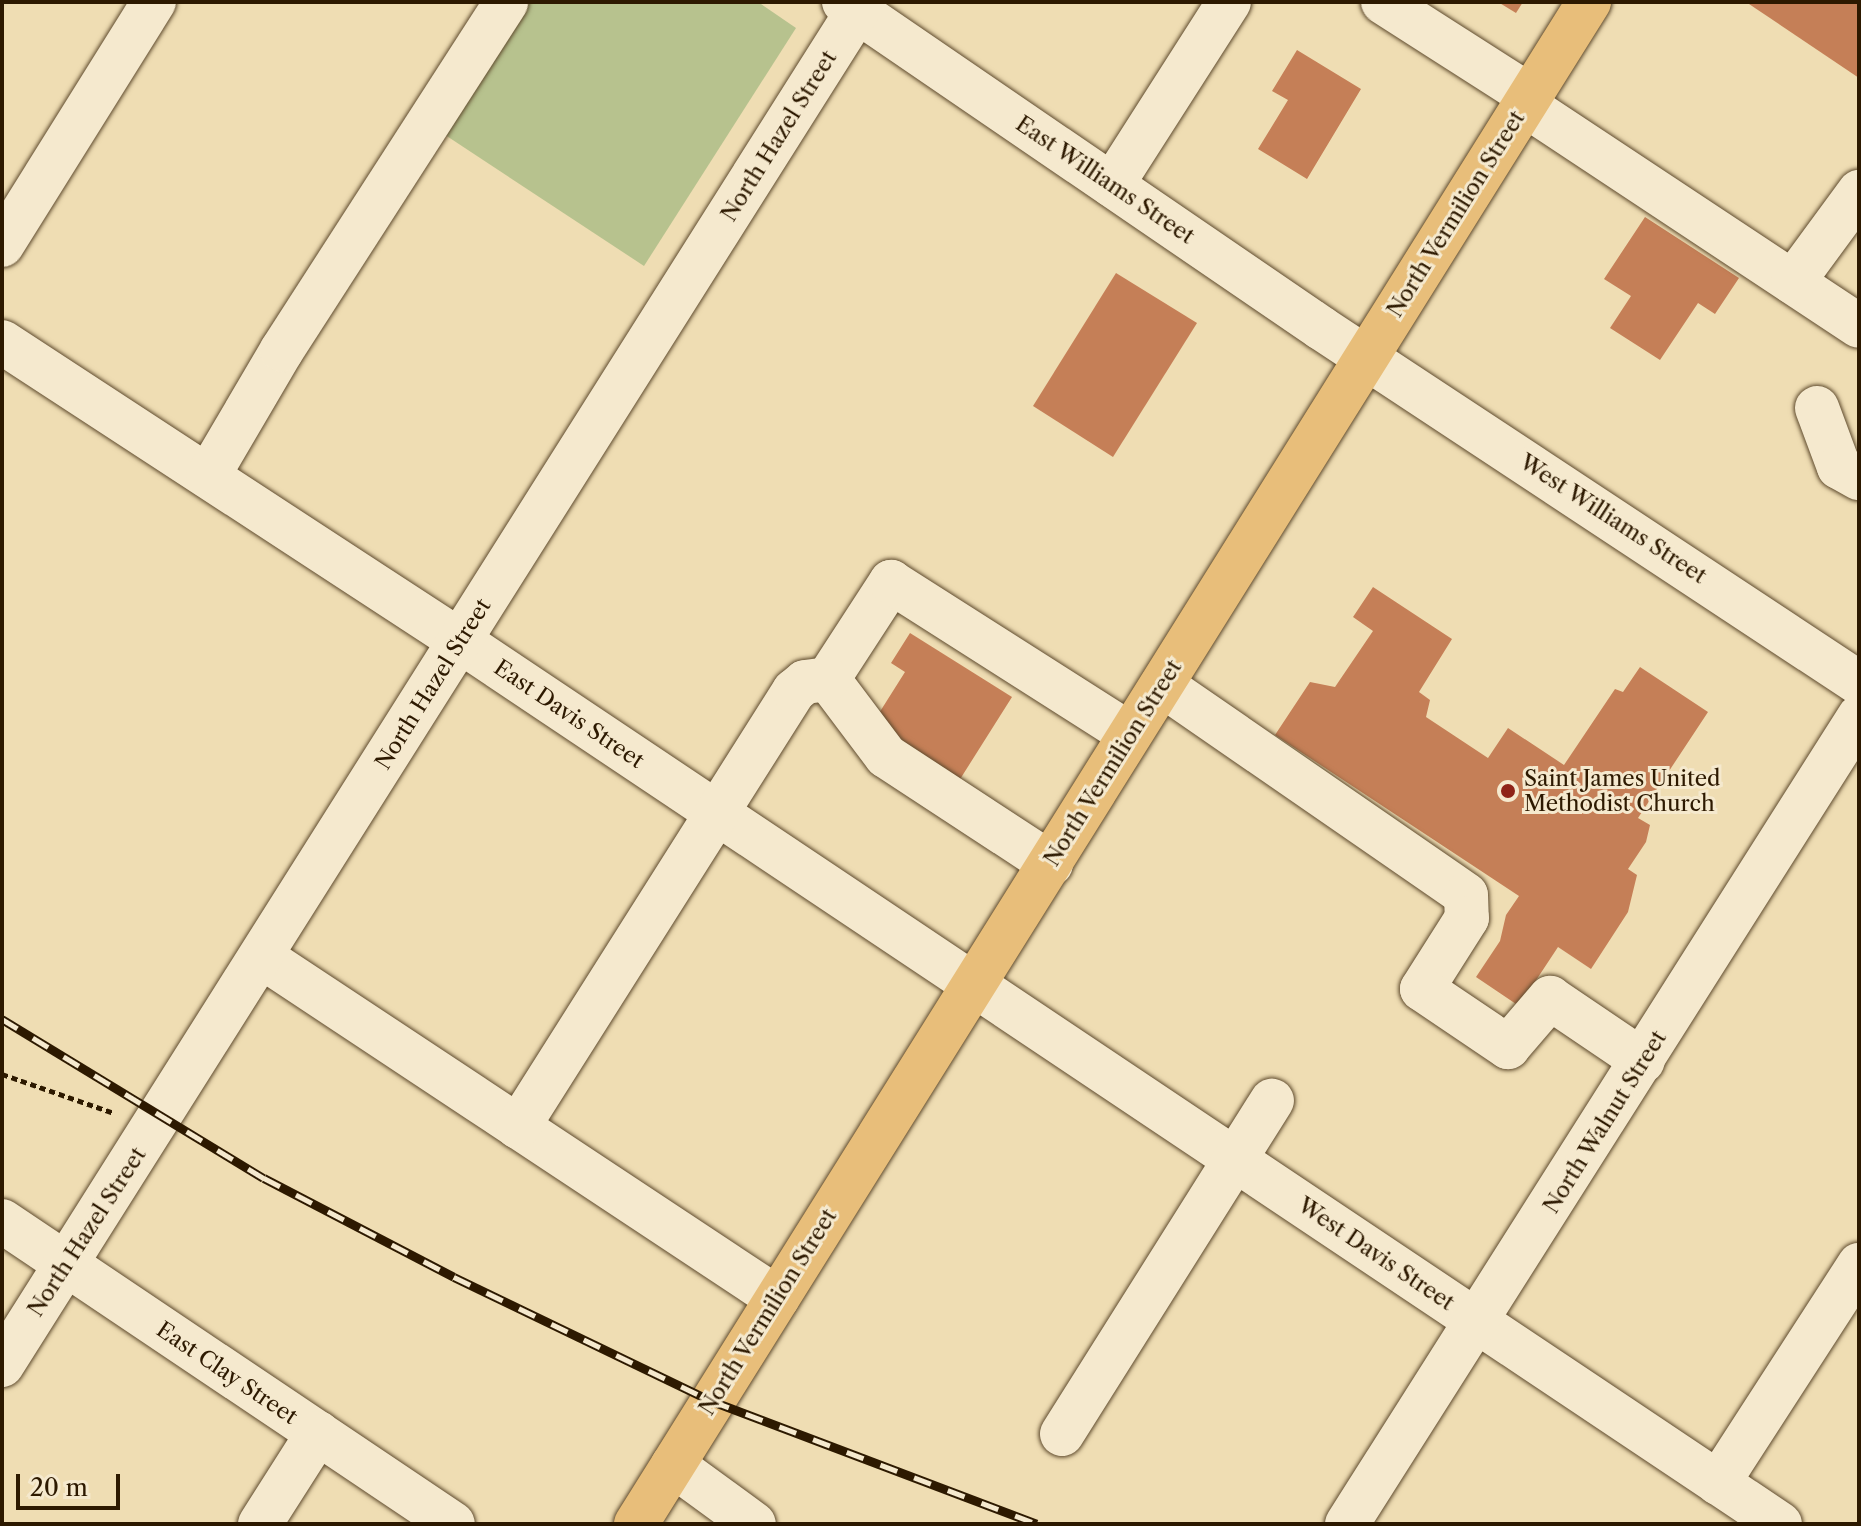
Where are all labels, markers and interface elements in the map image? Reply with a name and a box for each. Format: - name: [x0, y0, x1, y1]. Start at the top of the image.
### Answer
- street label: North Hazel Street: [716, 46, 842, 226]
- street label: North Vermilion Street: [1381, 106, 1531, 322]
- street label: East Williams Street: [1010, 110, 1200, 250]
- street label: West Williams Street: [1514, 449, 1712, 589]
- street label: North Hazel Street: [370, 594, 496, 774]
- street label: East Davis Street: [489, 654, 649, 774]
- street label: North Vermilion Street: [1038, 655, 1188, 871]
- place label: Saint James United Methodist Church: [1524, 765, 1721, 816]
- marker: Saint James United Methodist Church: [1499, 782, 1517, 800]
- street label: North Walnut Street: [1538, 1025, 1672, 1219]
- street label: North Hazel Street: [22, 1142, 152, 1322]
- street label: West Davis Street: [1293, 1192, 1459, 1316]
- street label: North Vermilion Street: [693, 1204, 843, 1420]
- street label: East Clay Street: [151, 1316, 303, 1430]
- scale bar: [20, 1458, 124, 1508]
- text: 20 m: [30, 1473, 88, 1502]

